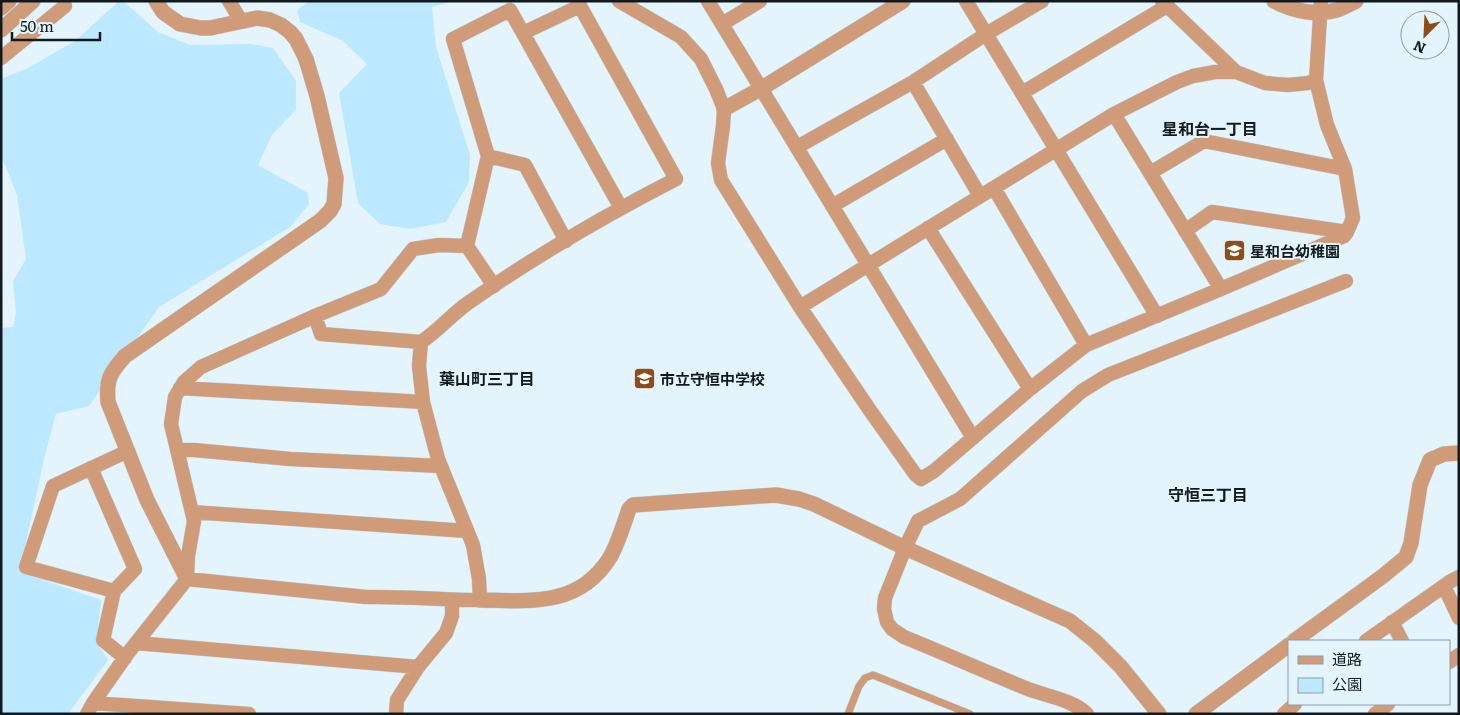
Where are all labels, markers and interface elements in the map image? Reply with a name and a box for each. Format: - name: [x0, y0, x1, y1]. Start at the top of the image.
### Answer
- scale bar: [12, 10, 100, 42]
- north arrow: [1400, 10, 1450, 60]
- text: 50 m: [20, 14, 54, 37]
- text: N: [1410, 36, 1429, 59]
- district label: 星和台一丁目: [1162, 116, 1258, 140]
- school or university icon: 星和台幼稚園: [1222, 238, 1246, 262]
- place label: 星和台幼稚園: [1250, 239, 1340, 262]
- district label: 葉山町三丁目: [439, 366, 535, 390]
- school or university icon: 市立守恒中学校: [632, 366, 656, 390]
- place label: 市立守恒中学校: [660, 367, 765, 390]
- district label: 守恒三丁目: [1168, 482, 1248, 506]
- legend: [1288, 640, 1450, 705]
- text: 道路: [1332, 647, 1362, 670]
- text: 公園: [1332, 672, 1362, 695]

